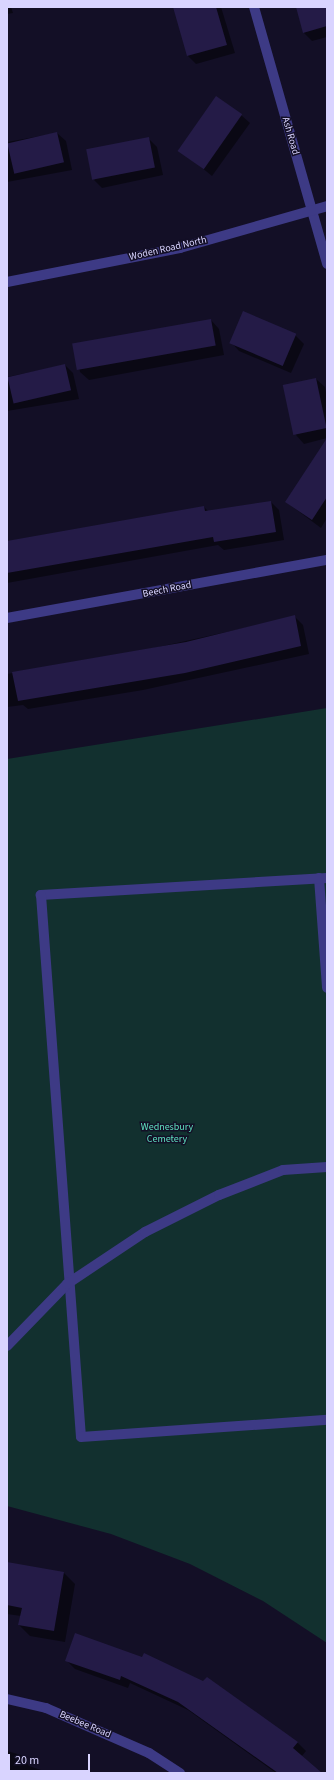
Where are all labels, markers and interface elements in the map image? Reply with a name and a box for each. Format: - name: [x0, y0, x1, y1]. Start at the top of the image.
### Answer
- street label: Ash Road: [279, 116, 301, 156]
- street label: Woden Road North: [128, 234, 208, 264]
- street label: Beech Road: [142, 579, 192, 601]
- park label: Wednesbury Cemetery: [141, 1121, 193, 1144]
- street label: Beebee Road: [57, 1709, 113, 1741]
- scale bar: [10, 1746, 92, 1772]
- text: 20 m: [15, 1752, 39, 1769]

